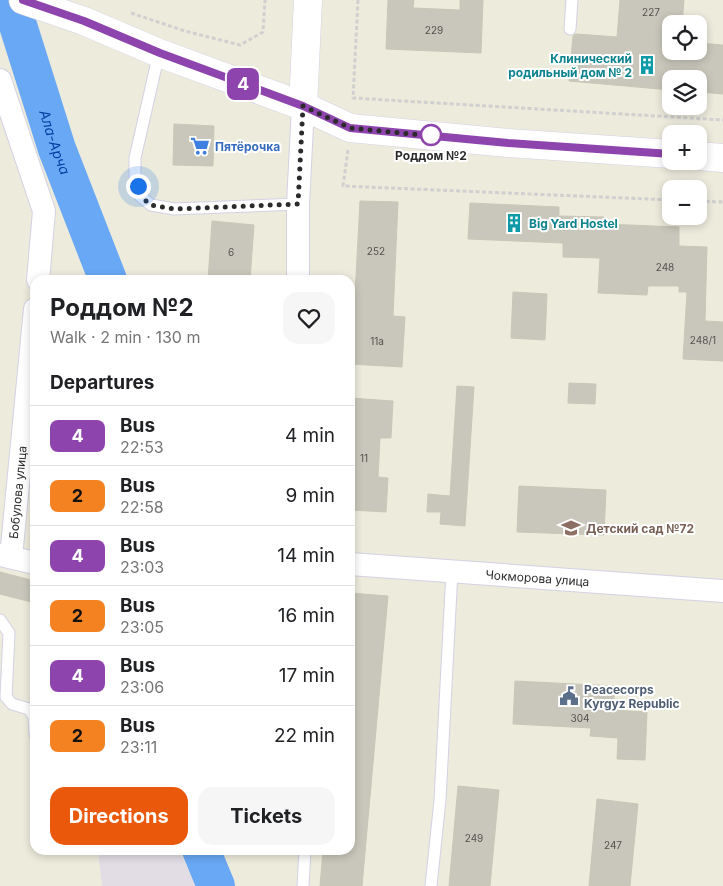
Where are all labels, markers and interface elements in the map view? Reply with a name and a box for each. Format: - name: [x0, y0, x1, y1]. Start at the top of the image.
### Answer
- house number: 227: [642, 6, 660, 18]
- map controls: [662, 15, 707, 225]
- button: locate: [662, 15, 707, 60]
- house number: 229: [425, 24, 443, 36]
- place label: Клинический родильный дом № 2: [508, 51, 632, 80]
- building icon: Клинический родильный дом № 2: [636, 54, 658, 76]
- line badge: 4: [227, 68, 259, 100]
- button: layers: [662, 70, 707, 115]
- text: 4: [237, 73, 249, 94]
- water label: Ала-Арча: [36, 106, 75, 177]
- marker: Роддом №2: [420, 124, 442, 146]
- button: +: [662, 125, 707, 170]
- supermarket icon: Пятёрочка: [189, 135, 211, 157]
- place label: Пятёрочка: [215, 139, 280, 154]
- place label: Роддом №2: [395, 148, 467, 163]
- your location: [126, 174, 151, 199]
- button: −: [662, 180, 707, 225]
- building icon: Big Yard Hostel: [503, 212, 525, 234]
- place label: Big Yard Hostel: [529, 216, 618, 231]
- house number: 252: [367, 245, 385, 257]
- house number: 6: [228, 246, 234, 258]
- house number: 248: [656, 261, 674, 273]
- button: heart: [283, 292, 335, 344]
- text: Роддом №2: [50, 293, 194, 322]
- text: Walk · 2 min · 130 m: [50, 327, 200, 347]
- house number: 248/1: [690, 334, 716, 346]
- house number: 11a: [370, 335, 384, 347]
- text: Departures: [50, 371, 154, 394]
- text: Bus: [120, 414, 155, 437]
- text: 4 min: [285, 424, 335, 447]
- text: 4: [71, 425, 84, 446]
- text: 22:53: [120, 437, 164, 457]
- street label: Бобулова улица: [5, 445, 29, 540]
- house number: 11: [360, 452, 368, 464]
- text: Bus: [120, 474, 155, 497]
- text: 9 min: [285, 484, 335, 507]
- text: 2: [72, 485, 83, 506]
- text: 22:58: [120, 497, 164, 517]
- school or university icon: Детский сад №72: [560, 517, 582, 539]
- place label: Детский сад №72: [586, 521, 694, 536]
- text: Bus: [120, 534, 155, 557]
- text: 14 min: [277, 544, 335, 567]
- text: 4: [71, 545, 84, 566]
- text: 23:03: [120, 557, 164, 577]
- street label: Чокморова улица: [485, 566, 590, 589]
- text: Bus: [120, 594, 155, 617]
- text: 16 min: [278, 604, 335, 627]
- text: 2: [72, 605, 83, 626]
- text: 23:05: [120, 617, 164, 637]
- text: Bus: [120, 654, 155, 677]
- text: 17 min: [279, 664, 335, 687]
- text: 4: [71, 665, 84, 686]
- text: 23:06: [120, 677, 164, 697]
- place label: Peacecorps Kyrgyz Republic: [584, 682, 680, 711]
- public building icon: Peacecorps Kyrgyz Republic: [558, 685, 580, 707]
- house number: 304: [571, 712, 589, 724]
- text: Bus: [120, 714, 155, 737]
- text: 22 min: [274, 724, 335, 747]
- text: 2: [72, 725, 83, 746]
- text: 23:11: [120, 737, 157, 757]
- button: Directions: [50, 787, 188, 845]
- button: Tickets: [198, 787, 335, 845]
- house number: 249: [465, 832, 483, 844]
- house number: 247: [604, 839, 622, 851]

